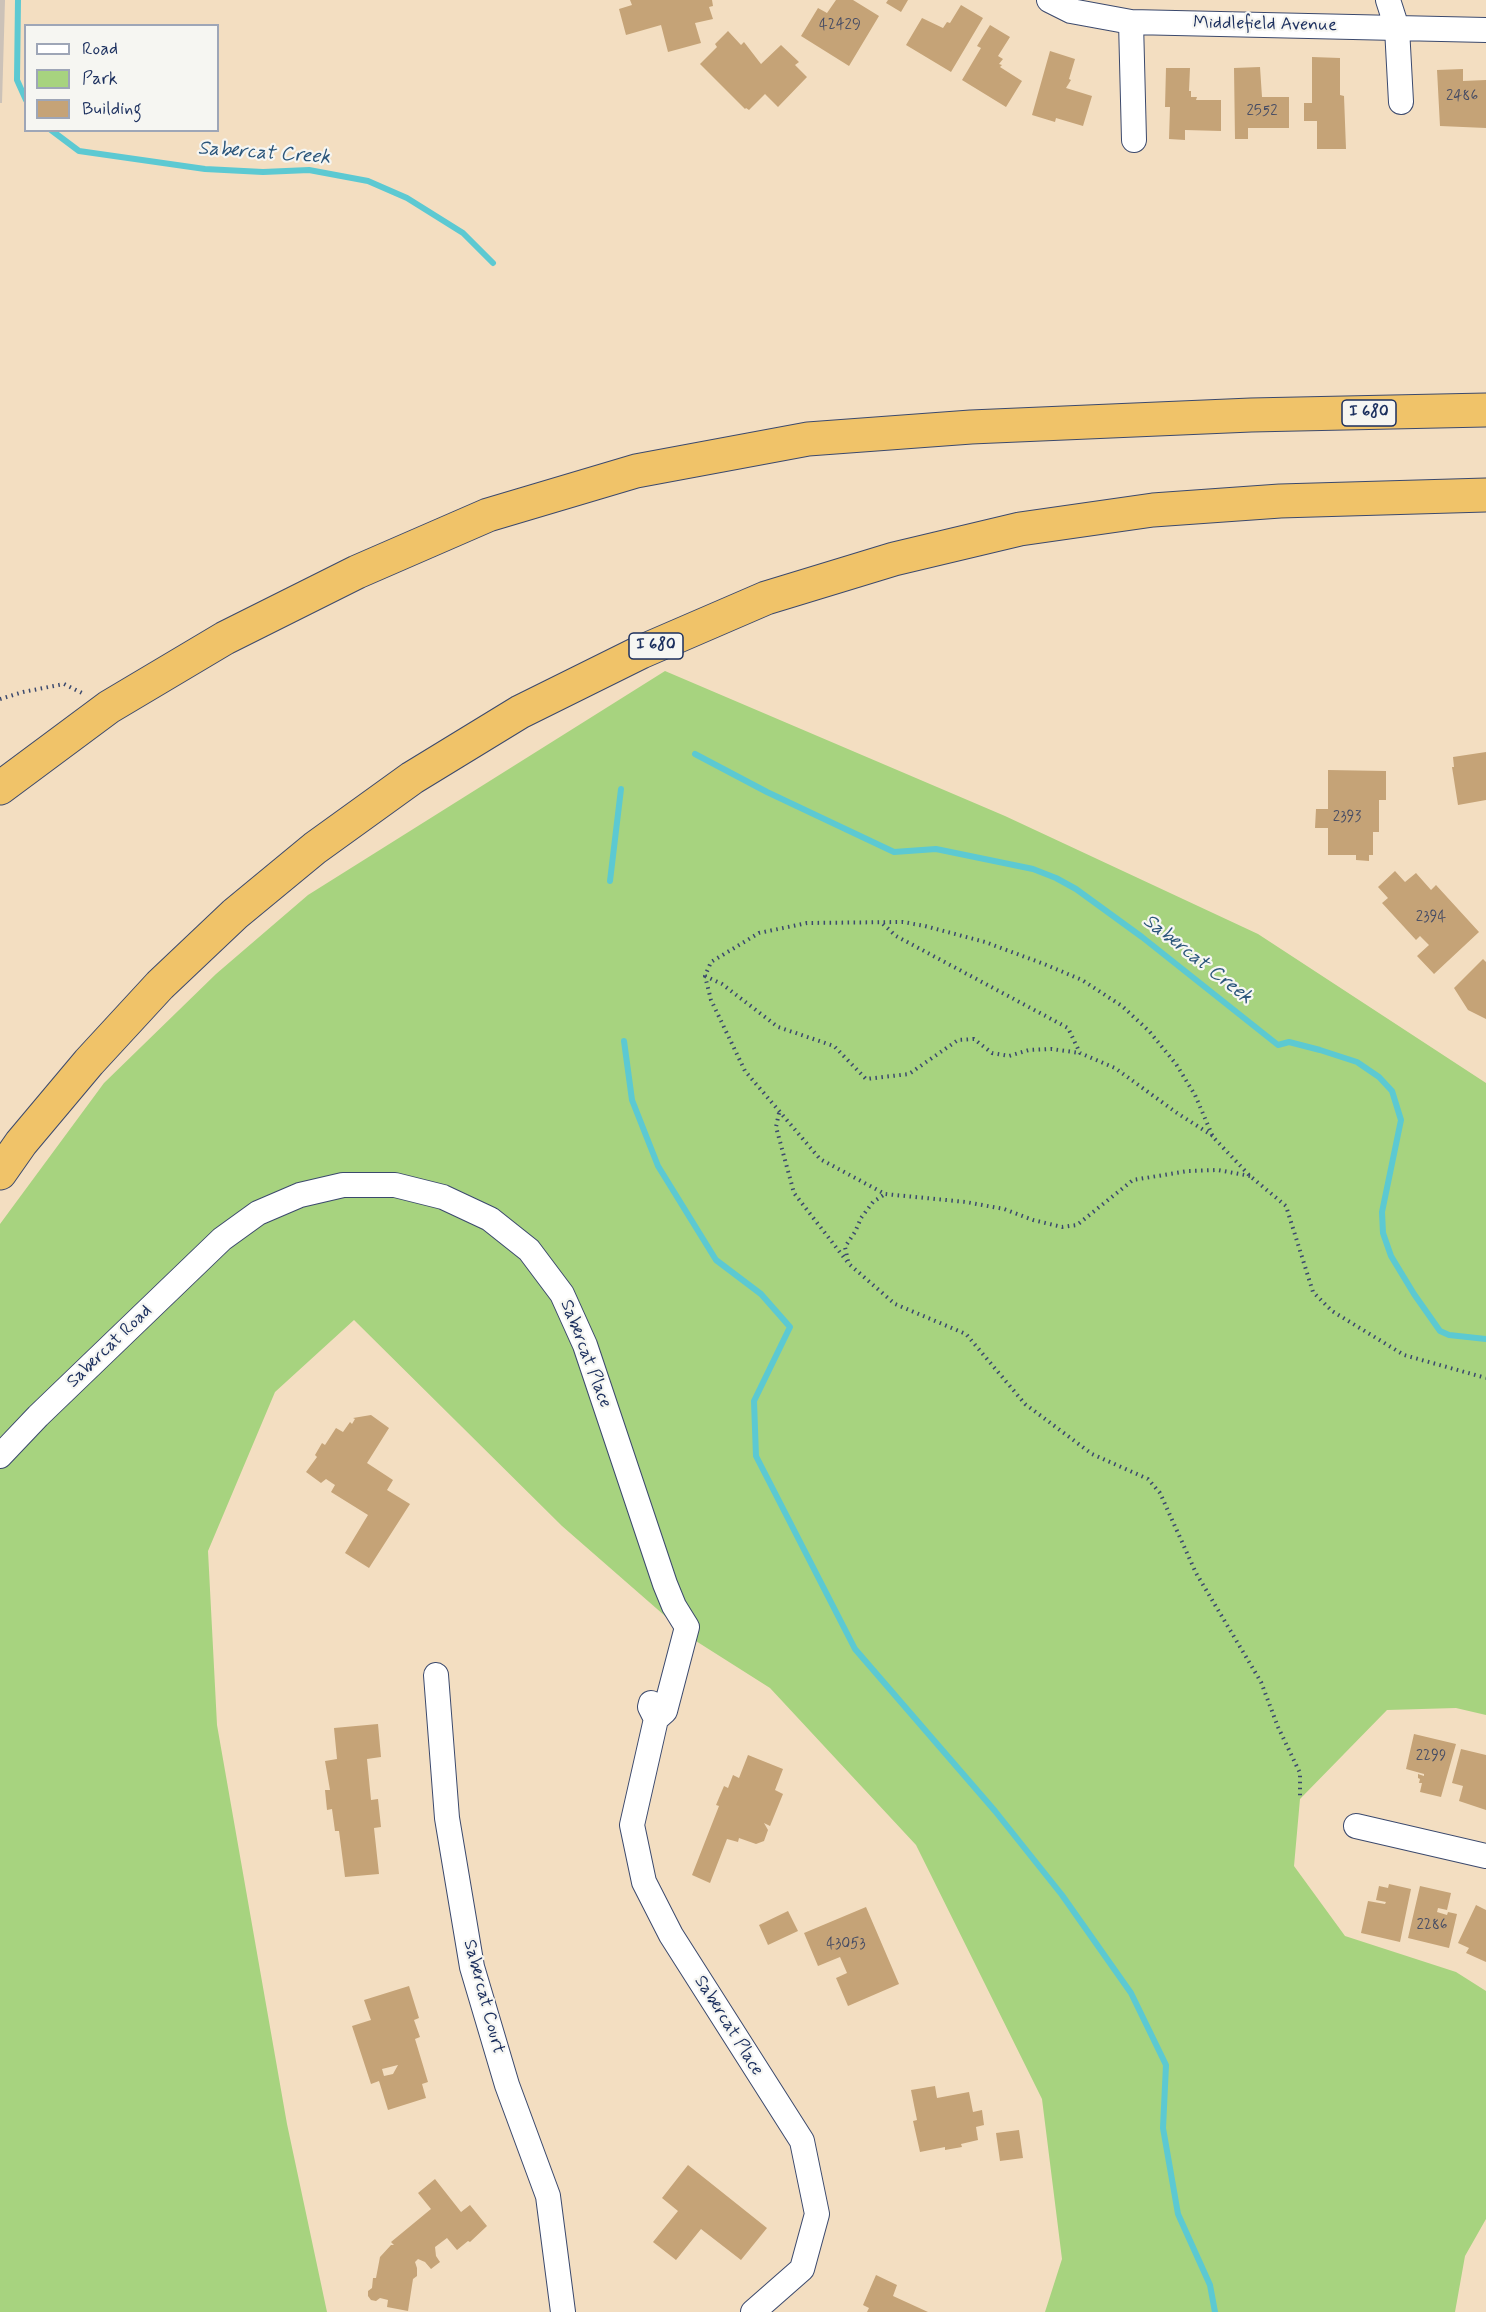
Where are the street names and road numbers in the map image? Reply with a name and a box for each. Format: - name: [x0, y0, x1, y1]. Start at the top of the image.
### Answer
- street label: Middlefield Avenue: [1193, 13, 1337, 37]
- road number: I 680: [1342, 400, 1396, 426]
- road number: I 680: [629, 633, 683, 659]
- street label: Sabercat Place: [554, 1297, 616, 1411]
- street label: Sabercat Road: [63, 1301, 157, 1393]
- street label: Sabercat Court: [457, 1937, 509, 2057]
- street label: Sabercat Place: [689, 1972, 767, 2080]

